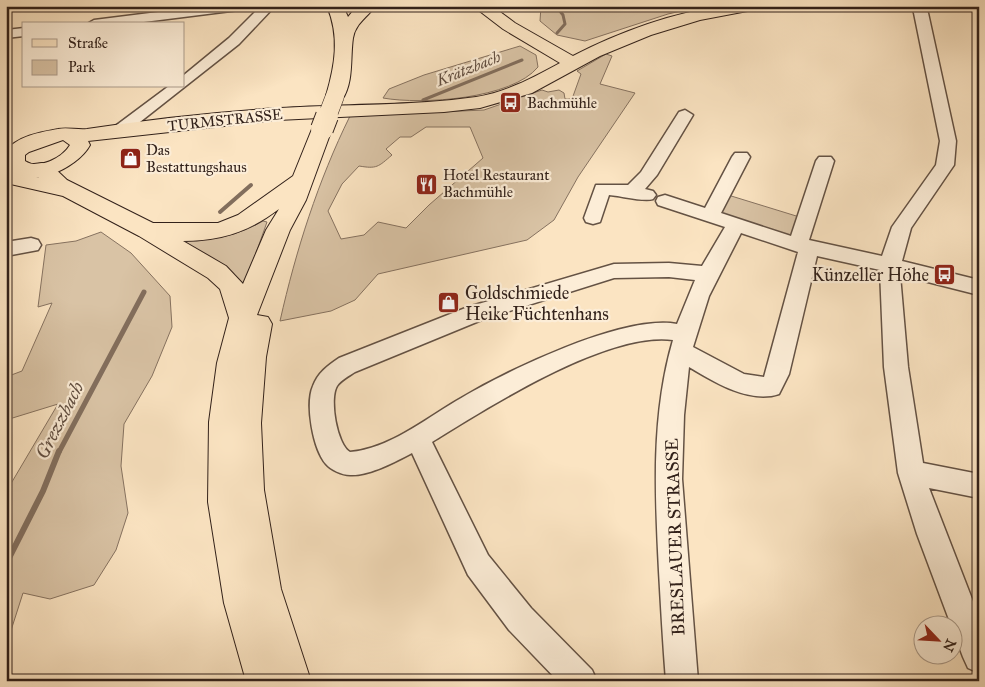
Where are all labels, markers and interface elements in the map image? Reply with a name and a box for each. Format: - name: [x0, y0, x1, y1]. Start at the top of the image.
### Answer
- legend: [22, 22, 185, 88]
- text: Straße: [68, 34, 108, 52]
- water label: Krätzbach: [432, 47, 503, 90]
- text: Park: [68, 58, 95, 76]
- bus stop icon: Bachmühle: [499, 91, 523, 115]
- place label: Bachmühle: [527, 94, 597, 112]
- street label: TURMSTRASSE: [167, 105, 284, 135]
- place label: Das Bestattungshaus: [146, 141, 247, 176]
- shop icon: Das Bestattungshaus: [118, 147, 142, 171]
- place label: Hotel Restaurant Bachmühle: [443, 166, 550, 201]
- restaurant icon: Hotel Restaurant Bachmühle: [415, 172, 439, 196]
- bus stop icon: Künzeller Höhe: [933, 263, 957, 287]
- place label: Künzeller Höhe: [812, 264, 929, 286]
- place label: Goldschmiede Heike Füchtenhans: [465, 282, 609, 325]
- shop icon: Goldschmiede Heike Füchtenhans: [437, 291, 461, 315]
- water label: Grezzbach: [30, 378, 89, 463]
- street label: BRESLAUER STRASSE: [661, 438, 689, 636]
- north arrow: [912, 614, 962, 664]
- text: N: [939, 636, 960, 654]

